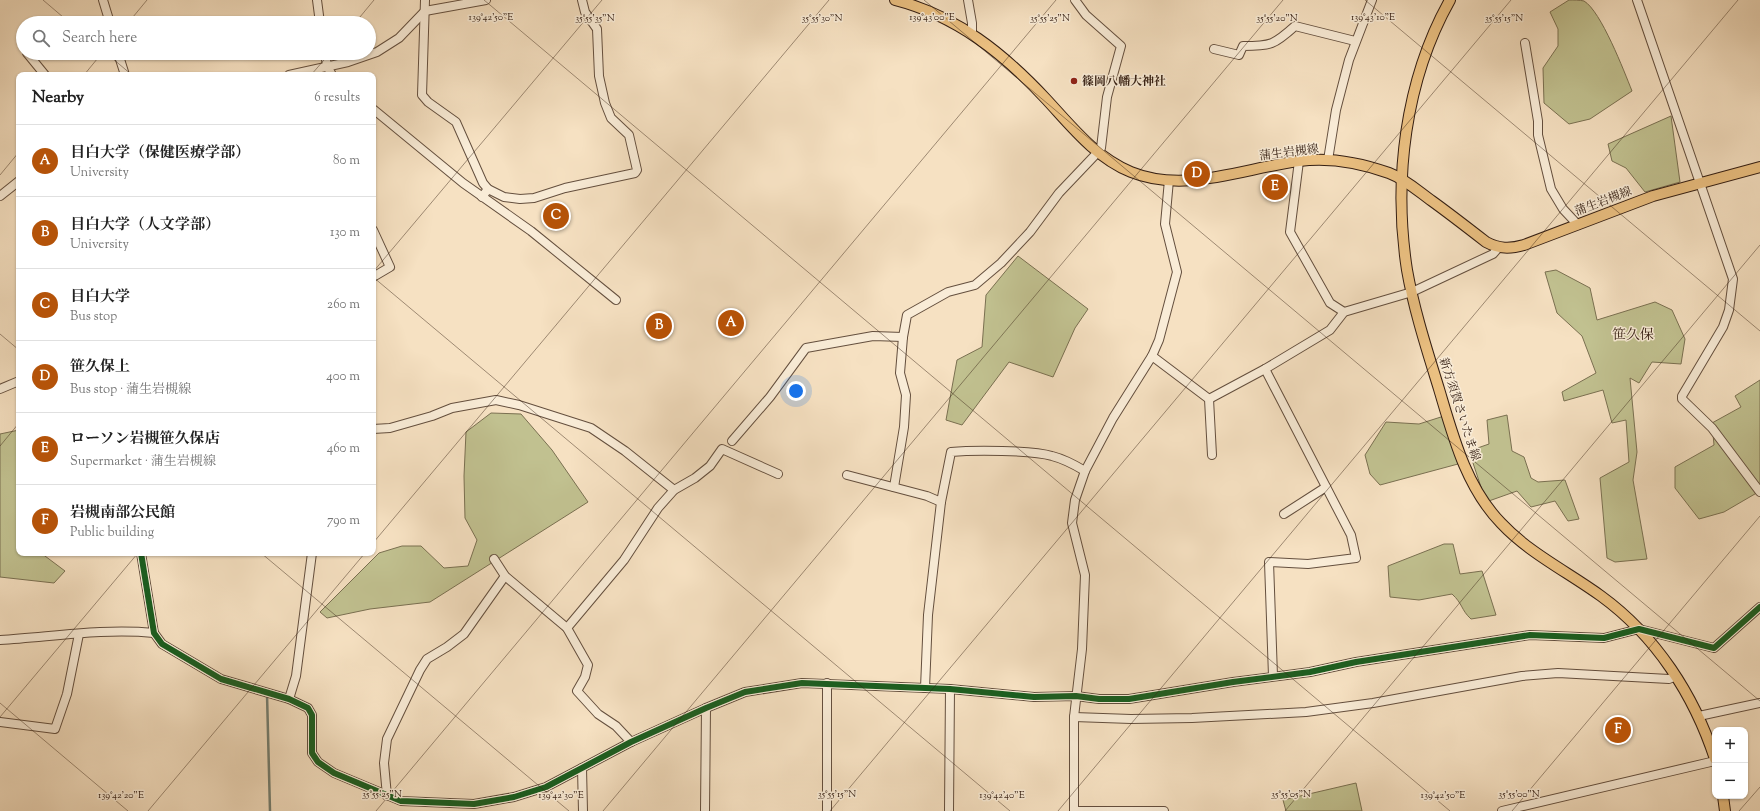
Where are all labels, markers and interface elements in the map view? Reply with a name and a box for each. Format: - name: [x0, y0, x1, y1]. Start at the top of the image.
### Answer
- text: 139°42'50"E: [469, 10, 513, 25]
- text: 139°43'00"E: [909, 10, 955, 25]
- text: 139°43'10"E: [1351, 10, 1395, 25]
- text: 35°55'35"N: [575, 11, 615, 26]
- text: 35°55'30"N: [802, 11, 842, 26]
- text: 35°55'25"N: [1030, 11, 1070, 26]
- text: 35°55'20"N: [1256, 11, 1298, 26]
- text: 35°55'15"N: [1485, 11, 1523, 26]
- search box: [16, 16, 376, 60]
- icon: search: [30, 27, 52, 49]
- text: Search here: [62, 28, 137, 49]
- place label: 篠岡八幡大神社: [1082, 73, 1166, 91]
- marker: 篠岡八幡大神社: [1069, 76, 1079, 86]
- text: Nearby: [32, 86, 84, 110]
- text: 6 results: [314, 89, 360, 107]
- street label: 蒲生岩槻線: [1258, 140, 1320, 166]
- text: 目白大学（保健医療学部）: [70, 143, 250, 164]
- text: A: [40, 152, 50, 170]
- text: 80 m: [333, 152, 360, 170]
- pin: D: [1184, 159, 1210, 189]
- text: University: [70, 164, 129, 182]
- pin: E: [1262, 172, 1288, 202]
- street label: 蒲生岩槻線: [1572, 183, 1635, 221]
- pin: C: [543, 201, 569, 231]
- text: 目白大学（人文学部）: [70, 215, 220, 236]
- text: B: [41, 224, 49, 242]
- text: 130 m: [330, 224, 360, 242]
- text: University: [70, 236, 129, 254]
- text: 目白大学: [70, 287, 130, 308]
- text: C: [40, 296, 50, 314]
- text: 260 m: [327, 296, 360, 314]
- text: Bus stop: [70, 308, 117, 326]
- pin: A: [718, 308, 744, 338]
- pin: B: [646, 311, 672, 341]
- district label: 笹久保: [1612, 326, 1654, 346]
- street label: 新方須賀さいたま線: [1434, 355, 1484, 463]
- text: 笹久保上: [70, 357, 130, 378]
- text: D: [40, 368, 50, 386]
- text: 400 m: [326, 368, 360, 386]
- text: Bus stop · 蒲生岩槻線: [70, 381, 191, 399]
- your location: [786, 381, 806, 401]
- text: ローソン岩槻笹久保店: [70, 429, 219, 450]
- text: E: [41, 440, 49, 458]
- text: 460 m: [327, 440, 360, 458]
- text: Supermarket · 蒲生岩槻線: [70, 453, 216, 471]
- text: 岩槻南部公民館: [70, 503, 175, 524]
- text: F: [41, 512, 49, 530]
- text: 790 m: [327, 512, 360, 530]
- text: Public building: [70, 524, 154, 542]
- pin: F: [1605, 715, 1631, 745]
- map controls: [1712, 727, 1748, 799]
- button: +: [1712, 727, 1748, 763]
- button: −: [1712, 763, 1748, 799]
- text: 35°55'25"N: [362, 787, 402, 802]
- text: 35°55'15"N: [818, 787, 856, 802]
- text: 35°55'05"N: [1271, 787, 1311, 802]
- text: 35°55'00"N: [1498, 787, 1540, 802]
- text: 139°42'20"E: [98, 788, 144, 803]
- text: 139°42'30"E: [538, 788, 584, 803]
- text: 139°42'40"E: [979, 788, 1025, 803]
- text: 139°42'50"E: [1421, 788, 1465, 803]

